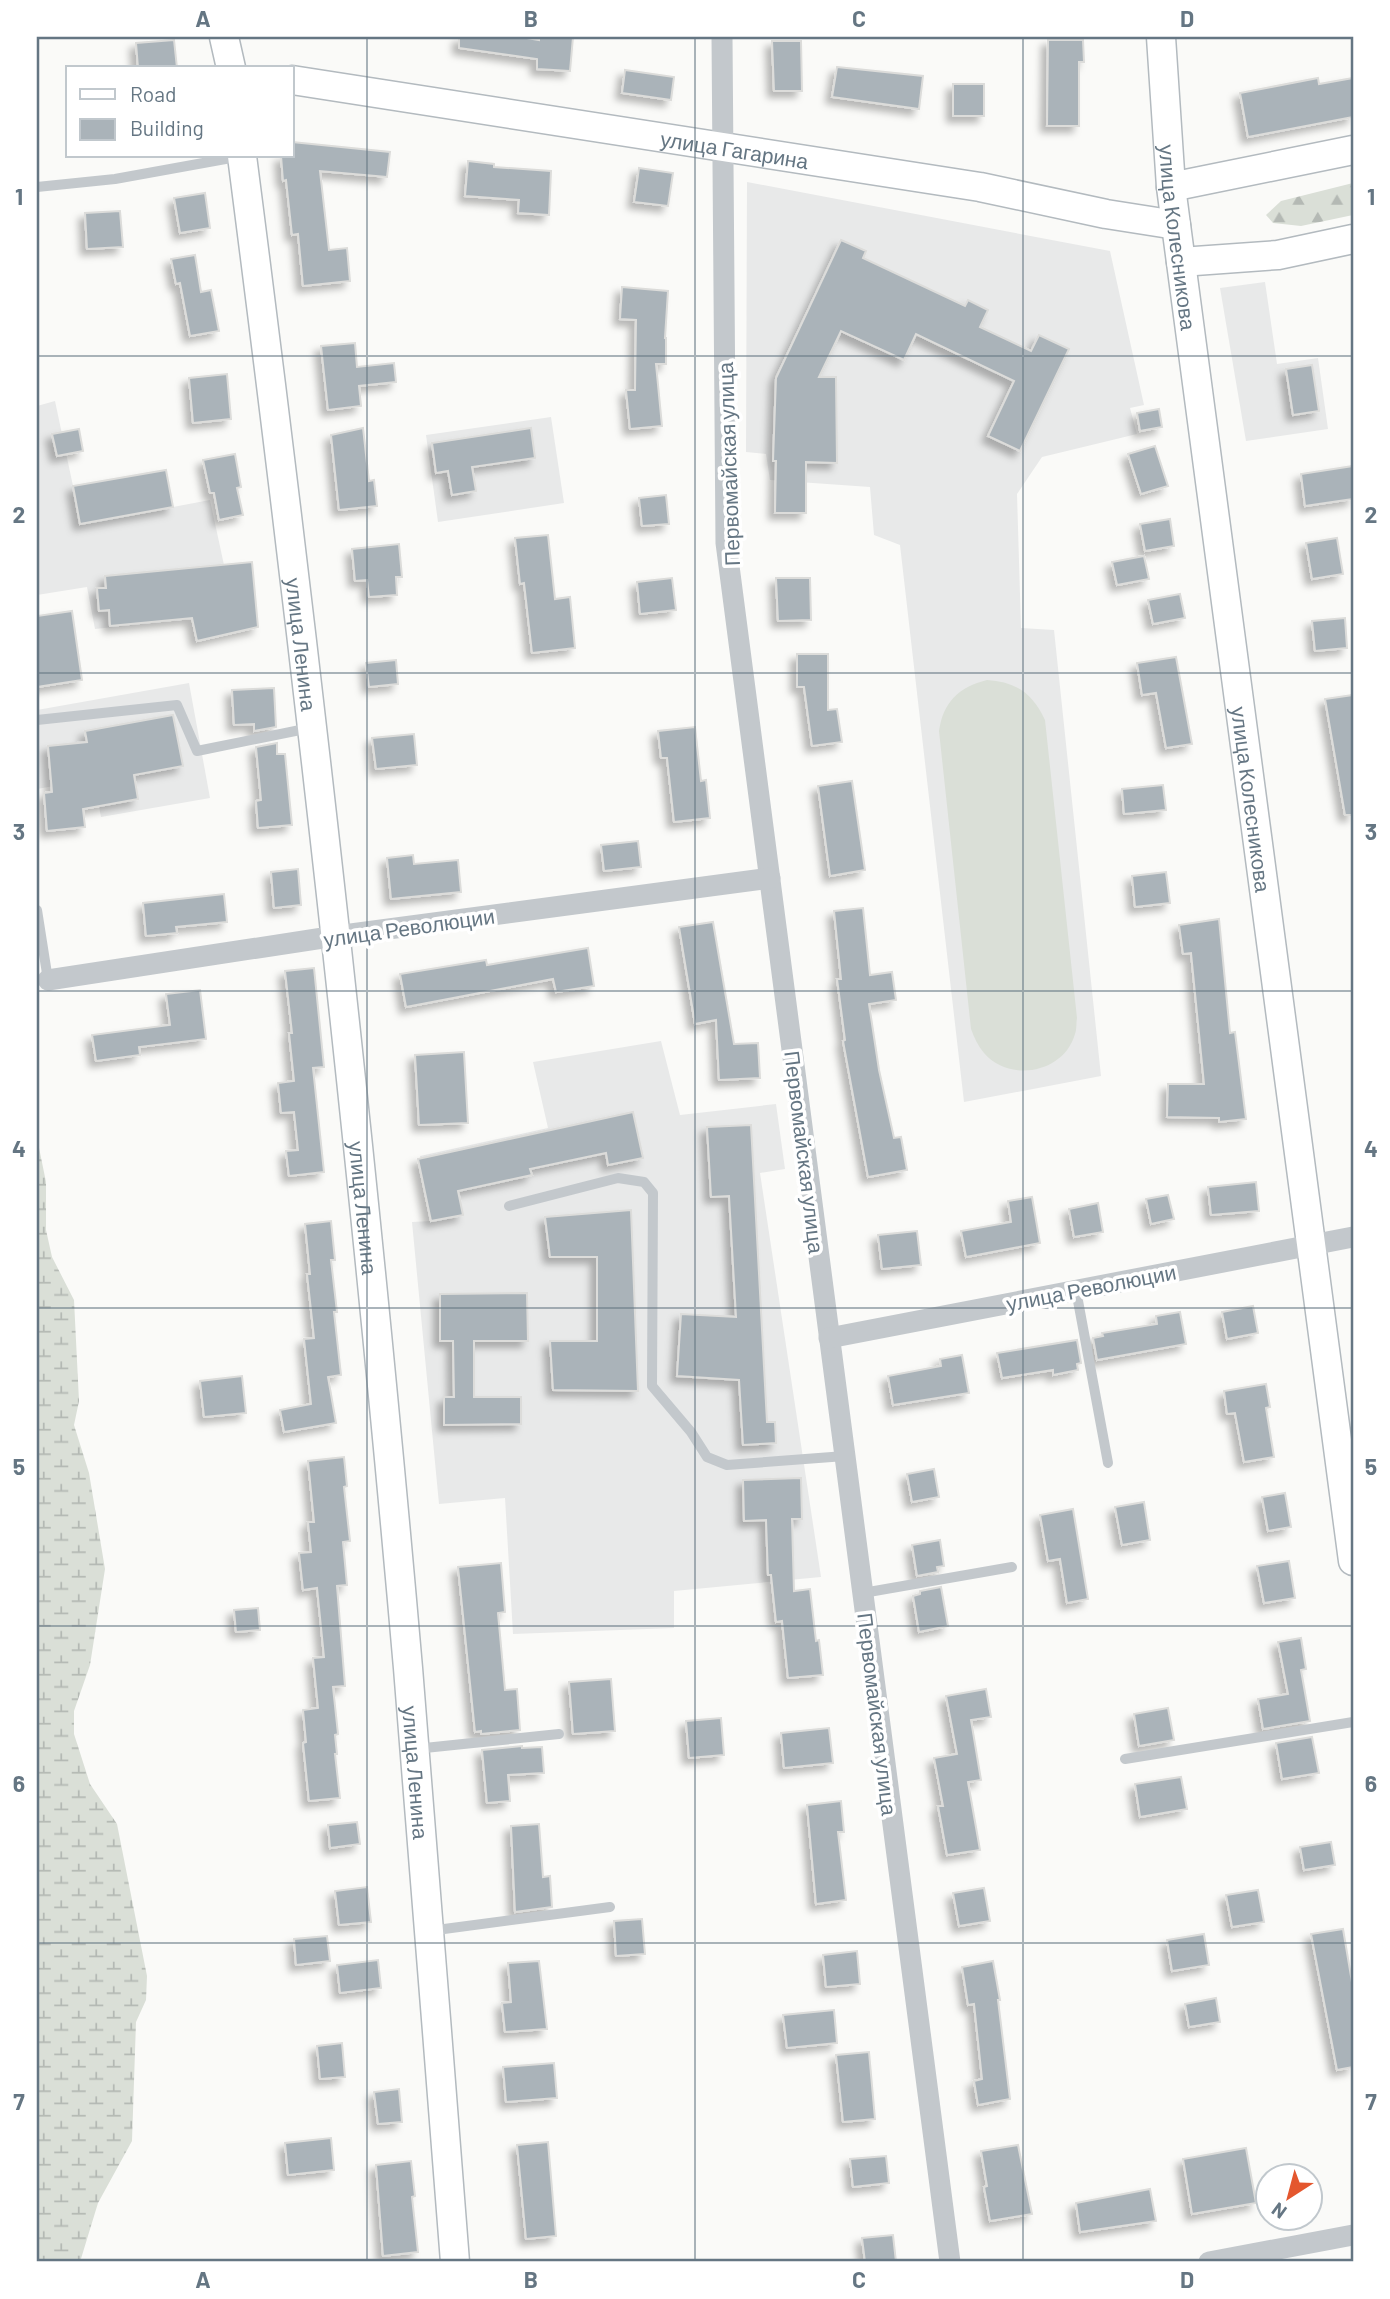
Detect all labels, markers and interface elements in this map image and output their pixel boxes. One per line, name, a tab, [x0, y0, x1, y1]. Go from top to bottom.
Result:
text: A	[195, 4, 211, 32]
text: B	[524, 4, 538, 32]
text: C	[852, 4, 866, 32]
text: D	[1180, 4, 1194, 32]
legend	[66, 66, 294, 158]
text: Road	[130, 81, 176, 106]
text: Building	[130, 115, 204, 140]
street label: улица Гагарина	[659, 125, 811, 173]
street label: улица Колесникова	[1156, 143, 1202, 332]
text: 1	[15, 182, 23, 210]
text: 1	[1367, 182, 1375, 210]
street label: Первомайская улица	[712, 361, 744, 566]
text: 2	[13, 500, 25, 528]
text: 2	[1365, 500, 1377, 528]
street label: улица Ленина	[282, 576, 323, 713]
street label: улица Колесникова	[1227, 705, 1277, 894]
text: 3	[13, 817, 25, 845]
text: 3	[1365, 817, 1377, 845]
street label: улица Революции	[322, 903, 496, 951]
street label: Первомайская улица	[780, 1049, 830, 1255]
text: 4	[12, 1134, 26, 1162]
text: 4	[1364, 1134, 1378, 1162]
street label: улица Ленина	[345, 1140, 384, 1276]
street label: улица Революции	[1004, 1258, 1178, 1316]
text: 5	[13, 1452, 25, 1480]
text: 5	[1365, 1452, 1377, 1480]
street label: Первомайская улица	[853, 1611, 903, 1817]
street label: улица Ленина	[399, 1705, 435, 1841]
text: 6	[13, 1769, 25, 1797]
text: 6	[1365, 1769, 1377, 1797]
text: 7	[13, 2087, 25, 2115]
text: 7	[1365, 2087, 1377, 2115]
north arrow	[1254, 2162, 1324, 2232]
text: N	[1267, 2198, 1291, 2224]
text: A	[195, 2265, 211, 2293]
text: B	[524, 2265, 538, 2293]
text: C	[852, 2265, 866, 2293]
text: D	[1180, 2265, 1194, 2293]

